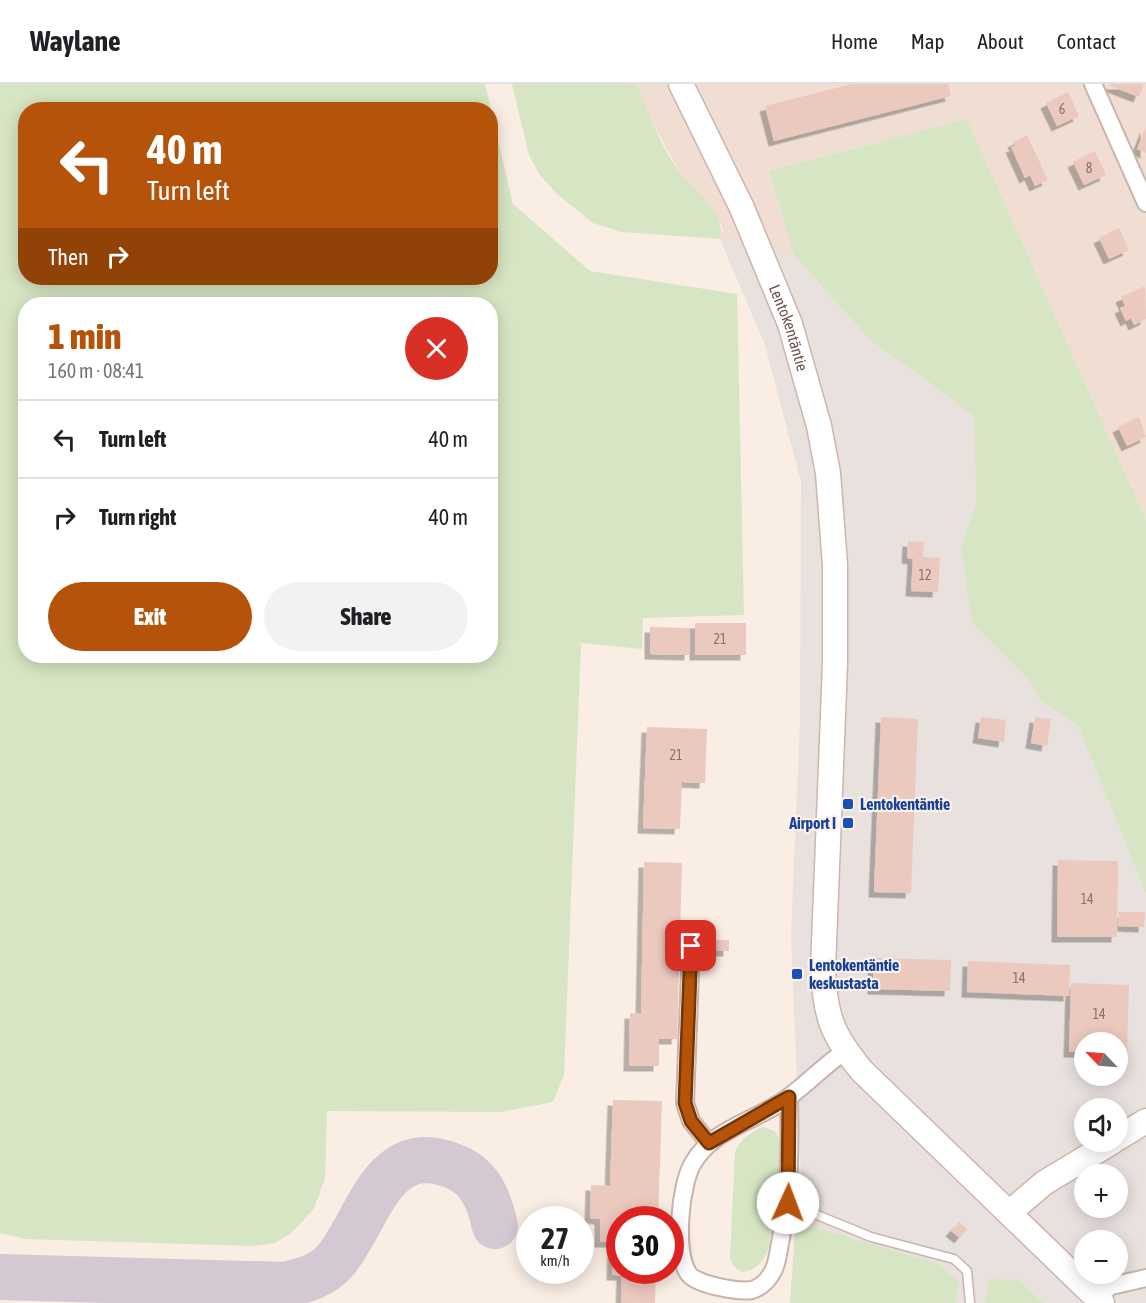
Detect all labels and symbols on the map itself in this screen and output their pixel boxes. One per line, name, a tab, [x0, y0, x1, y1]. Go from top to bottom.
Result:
house number: 6	[1059, 101, 1066, 117]
house number: 8	[1086, 160, 1093, 176]
street label: Lentokentäntie	[766, 282, 812, 373]
house number: 12	[918, 567, 932, 583]
house number: 21	[713, 631, 727, 647]
house number: 21	[669, 747, 683, 763]
place label: Lentokentäntie	[860, 795, 950, 813]
marker: Lentokentäntie	[841, 797, 855, 811]
place label: Airport I	[788, 814, 836, 832]
marker: Airport I	[841, 816, 855, 830]
house number: 14	[1080, 891, 1094, 907]
pin	[665, 920, 716, 971]
place label: Lentokentäntie keskustasta	[809, 956, 899, 992]
marker: Lentokentäntie keskustasta	[790, 967, 804, 981]
house number: 14	[1012, 970, 1026, 986]
house number: 14	[1092, 1006, 1106, 1022]
north arrow	[1074, 1032, 1128, 1086]
position arrow	[756, 1171, 820, 1235]
speed limit sign: 30	[606, 1206, 684, 1284]

